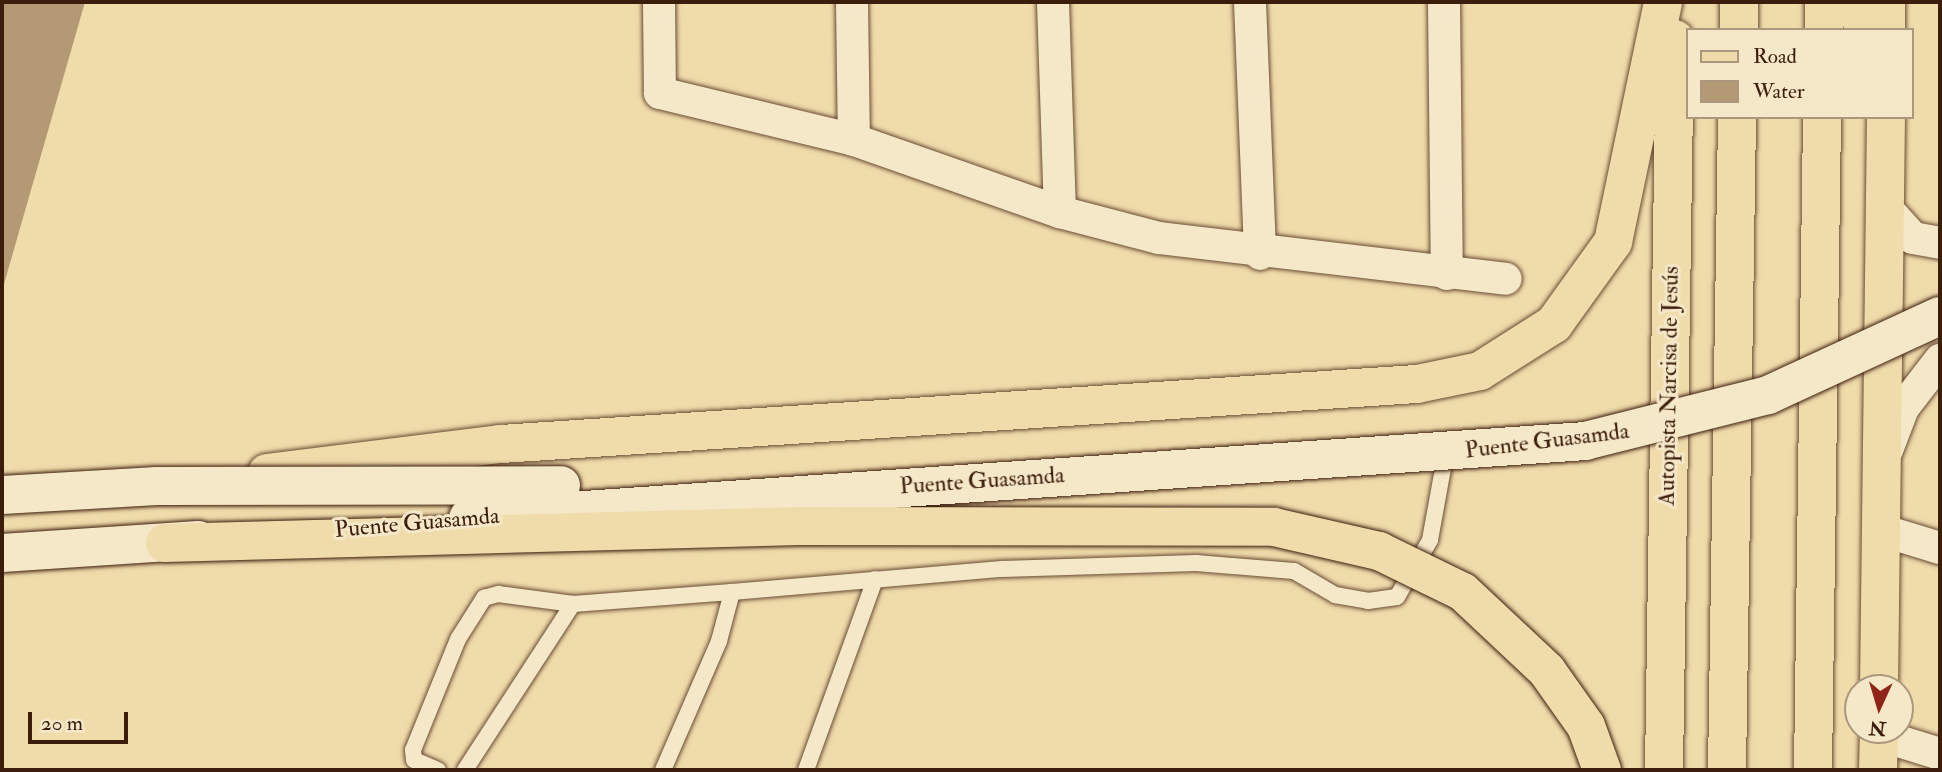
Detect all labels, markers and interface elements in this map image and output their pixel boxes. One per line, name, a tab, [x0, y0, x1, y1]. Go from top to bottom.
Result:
legend	[1686, 28, 1914, 119]
text: Road	[1753, 43, 1797, 70]
text: Water	[1753, 78, 1805, 105]
street label: Autopista Narcisa de Jesús	[1653, 266, 1685, 506]
street label: Puente Guasamda	[1463, 417, 1631, 465]
street label: Puente Guasamda	[899, 461, 1065, 501]
street label: Puente Guasamda	[334, 502, 500, 544]
north arrow	[1844, 674, 1914, 744]
scale bar	[32, 698, 131, 742]
text: 20 m	[41, 710, 83, 737]
text: N	[1868, 715, 1887, 741]

